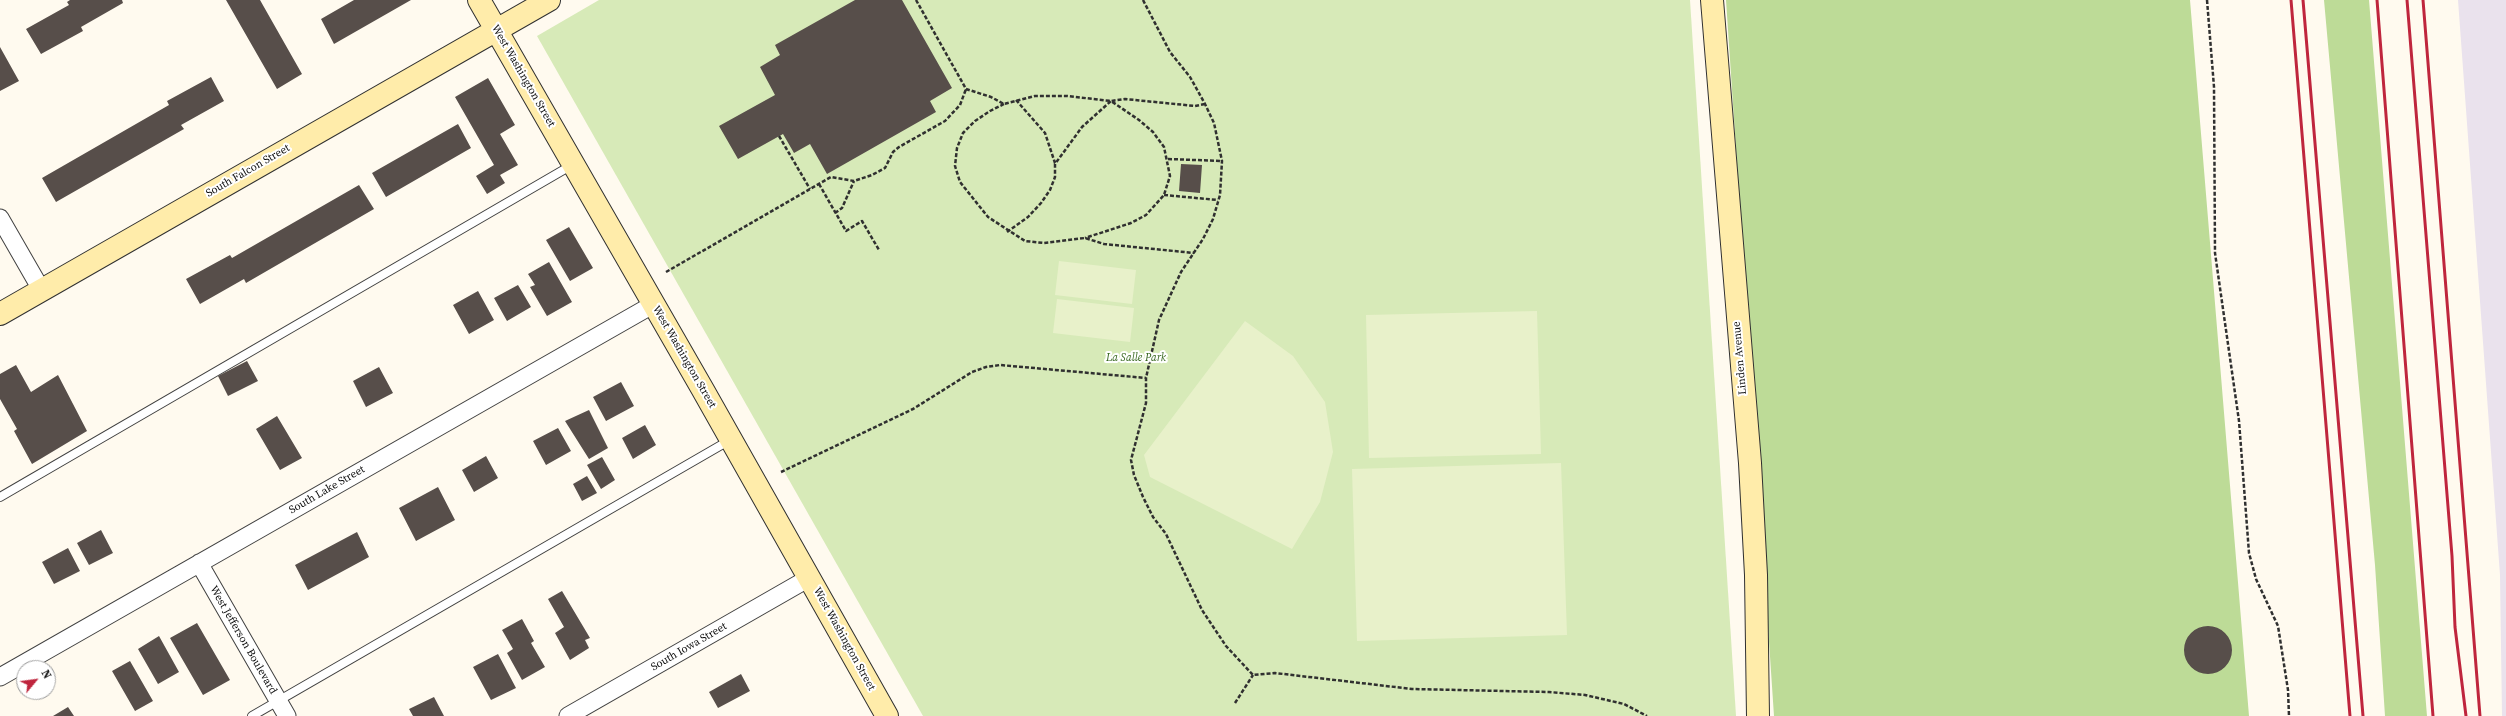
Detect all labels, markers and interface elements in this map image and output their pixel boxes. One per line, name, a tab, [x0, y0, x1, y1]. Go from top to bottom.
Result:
street label: West Washington Street	[488, 23, 558, 129]
street label: South Falcon Street	[204, 142, 292, 200]
street label: West Washington Street	[649, 304, 719, 410]
street label: Linden Avenue	[1730, 321, 1750, 395]
park label: La Salle Park	[1106, 351, 1166, 365]
street label: South Lake Street	[287, 463, 367, 517]
street label: West Jefferson Boulevard	[207, 584, 279, 696]
street label: West Washington Street	[810, 585, 878, 693]
street label: South Iowa Street	[649, 620, 729, 674]
north arrow	[16, 660, 56, 700]
text: N	[38, 667, 55, 682]

